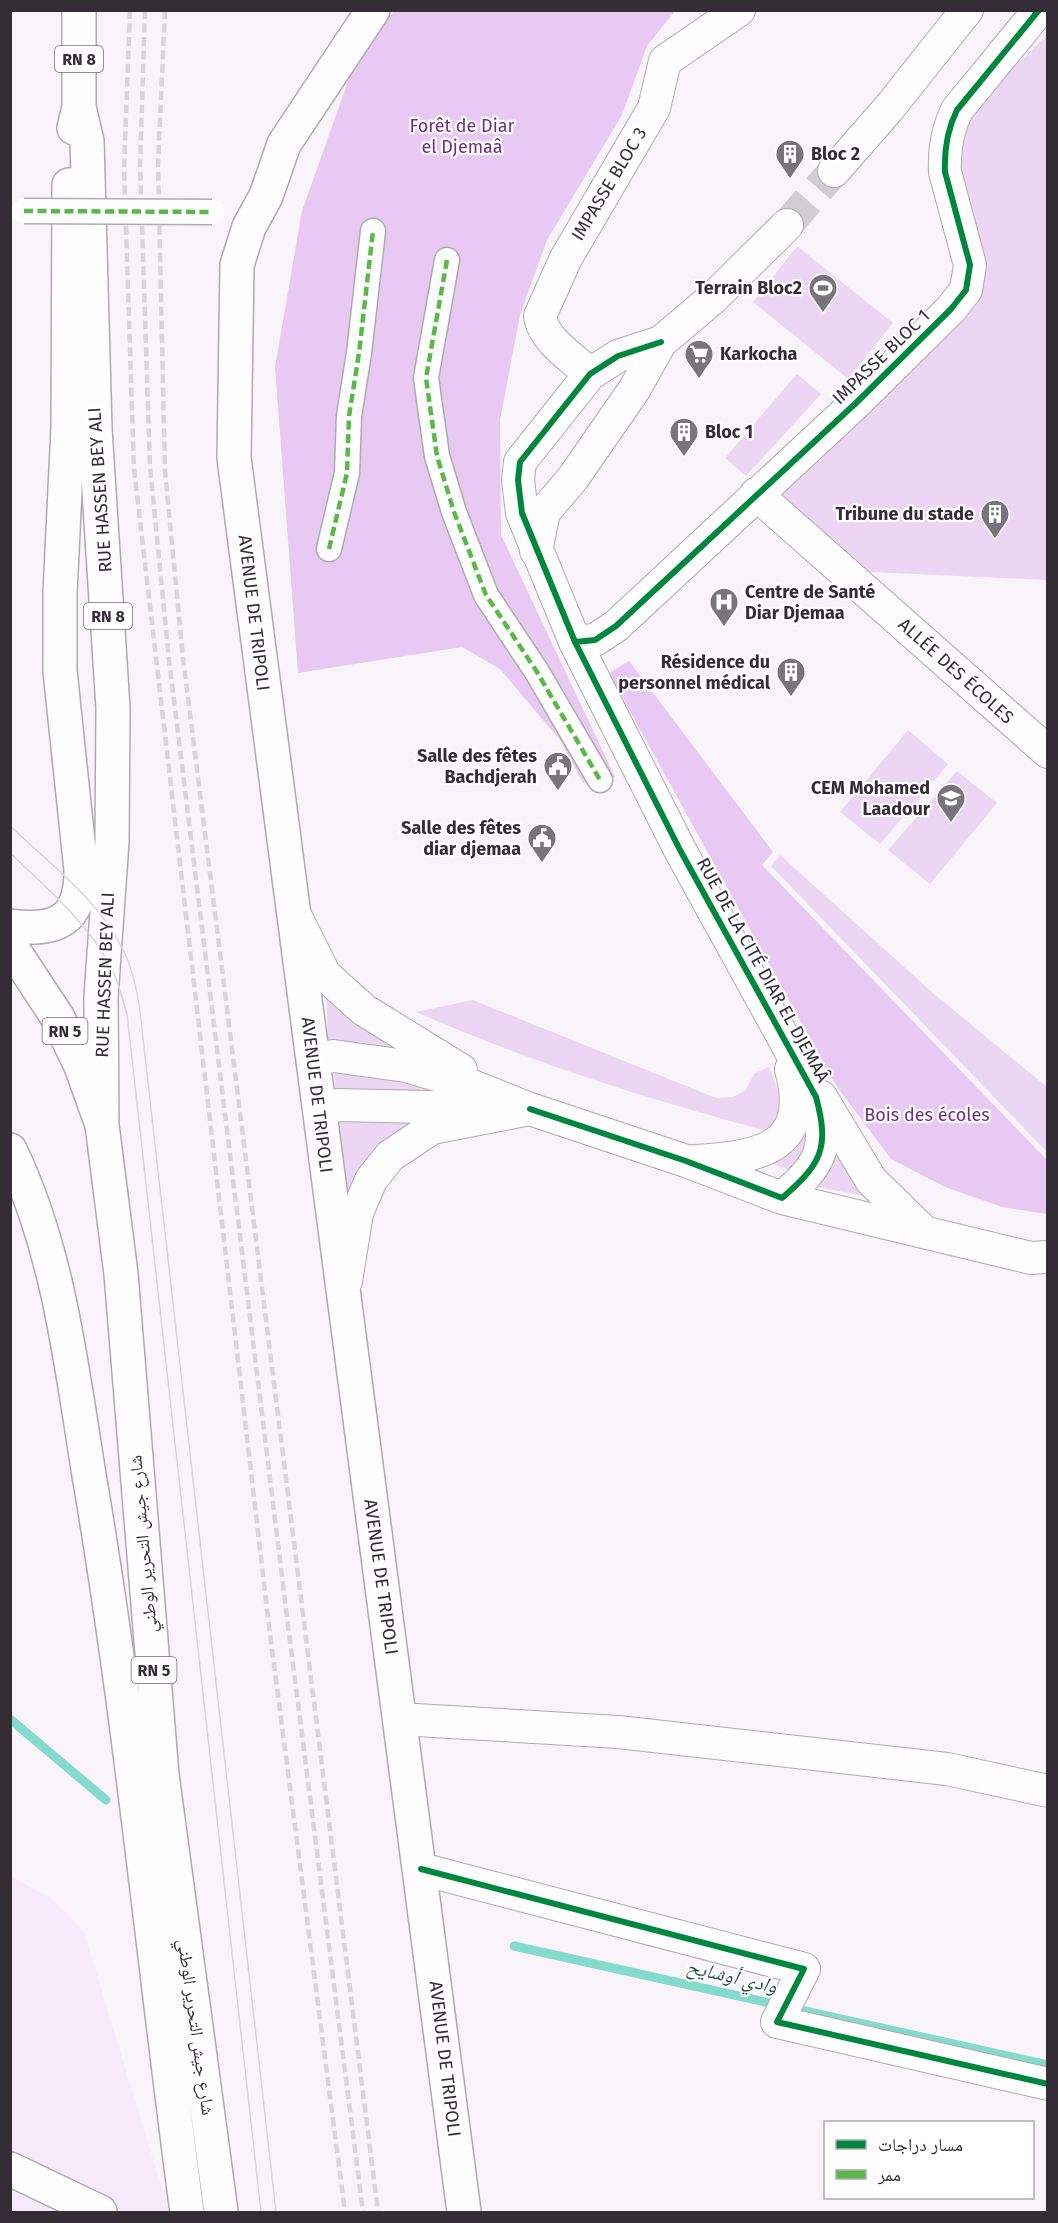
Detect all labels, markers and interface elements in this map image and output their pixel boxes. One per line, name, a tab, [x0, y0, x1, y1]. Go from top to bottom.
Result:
road number: RN 8	[55, 46, 103, 72]
park label: Forêt de Diar el Djemaâ	[410, 115, 515, 158]
street label: IMPASSE BLOC 3	[567, 123, 651, 245]
building icon: Bloc 2	[774, 138, 806, 180]
place label: Bloc 2	[811, 143, 860, 165]
sports icon: Terrain Bloc2	[807, 272, 839, 314]
place label: Terrain Bloc2	[695, 277, 802, 299]
street label: IMPASSE BLOC 1	[828, 305, 934, 409]
supermarket icon: Karkocha	[683, 338, 715, 380]
place label: Karkocha	[720, 343, 798, 365]
street label: RUE HASSEN BEY ALI	[83, 407, 117, 573]
building icon: Bloc 1	[668, 416, 700, 458]
place label: Bloc 1	[705, 421, 753, 443]
building icon: Tribune du stade	[979, 498, 1011, 540]
place label: Tribune du stade	[836, 503, 974, 525]
street label: AVENUE DE TRIPOLI	[234, 534, 274, 692]
place label: Centre de Santé Diar Djemaa	[745, 581, 875, 624]
hospital icon: Centre de Santé Diar Djemaa	[708, 586, 740, 628]
road number: RN 8	[84, 603, 132, 629]
street label: ALLÉE DES ÉCOLES	[894, 613, 1019, 729]
place label: Résidence du personnel médical	[618, 651, 771, 694]
building icon: Résidence du personnel médical	[775, 656, 807, 698]
place label: Salle des fêtes Bachdjerah	[417, 745, 537, 788]
public building icon: Salle des fêtes Bachdjerah	[542, 750, 574, 792]
place label: CEM Mohamed Laadour	[811, 777, 931, 820]
school or university icon: CEM Mohamed Laadour	[935, 782, 967, 824]
place label: Salle des fêtes diar djemaa	[401, 817, 521, 860]
public building icon: Salle des fêtes diar djemaa	[526, 822, 558, 864]
street label: RUE DE LA CITÉ DIAR EL DJEMAÂ	[692, 853, 835, 1087]
street label: RUE HASSEN BEY ALI	[91, 892, 119, 1058]
street label: AVENUE DE TRIPOLI	[297, 1016, 337, 1174]
road number: RN 5	[42, 1018, 88, 1044]
park label: Bois des écoles	[864, 1104, 990, 1126]
street label: شارع جيش التحرير الوطني	[124, 1454, 165, 1634]
street label: AVENUE DE TRIPOLI	[359, 1498, 403, 1656]
road number: RN 5	[132, 1657, 176, 1683]
street label: شارع جيش التحرير الوطني	[169, 1937, 219, 2117]
water label: وادي أوشايح	[683, 1954, 780, 2002]
street label: AVENUE DE TRIPOLI	[425, 1980, 465, 2138]
legend	[824, 2121, 1034, 2199]
text: مسار دراجات	[878, 2134, 963, 2156]
text: ممر	[877, 2164, 901, 2186]

